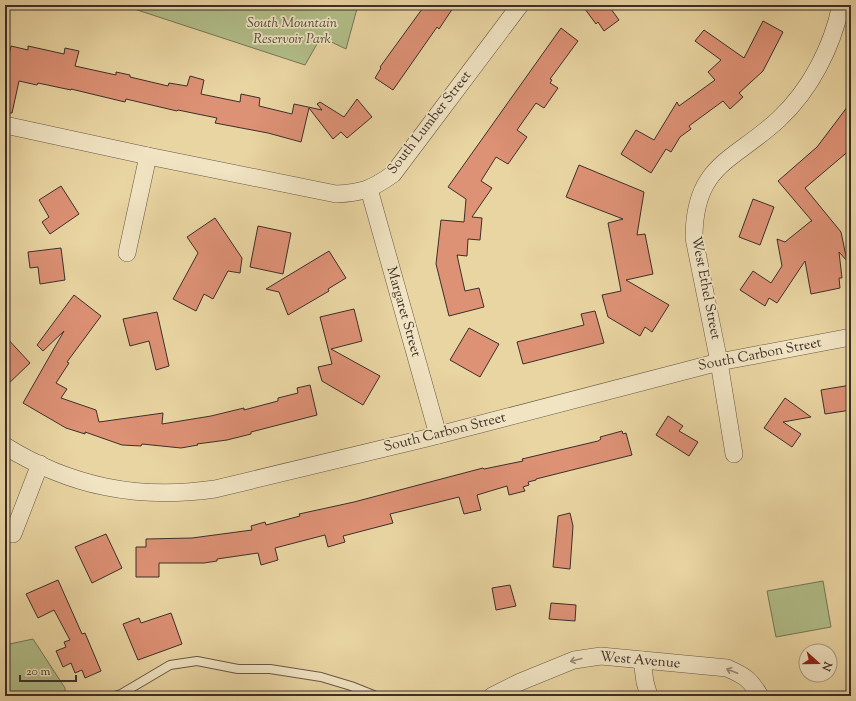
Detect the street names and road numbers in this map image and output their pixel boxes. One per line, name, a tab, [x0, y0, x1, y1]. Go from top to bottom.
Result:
street label: South Lumber Street	[383, 67, 477, 179]
street label: West Ethel Street	[685, 235, 725, 342]
street label: Margaret Street	[381, 264, 425, 360]
street label: South Carbon Street	[697, 333, 824, 377]
street label: South Carbon Street	[382, 408, 508, 458]
street label: West Avenue	[599, 648, 681, 674]

